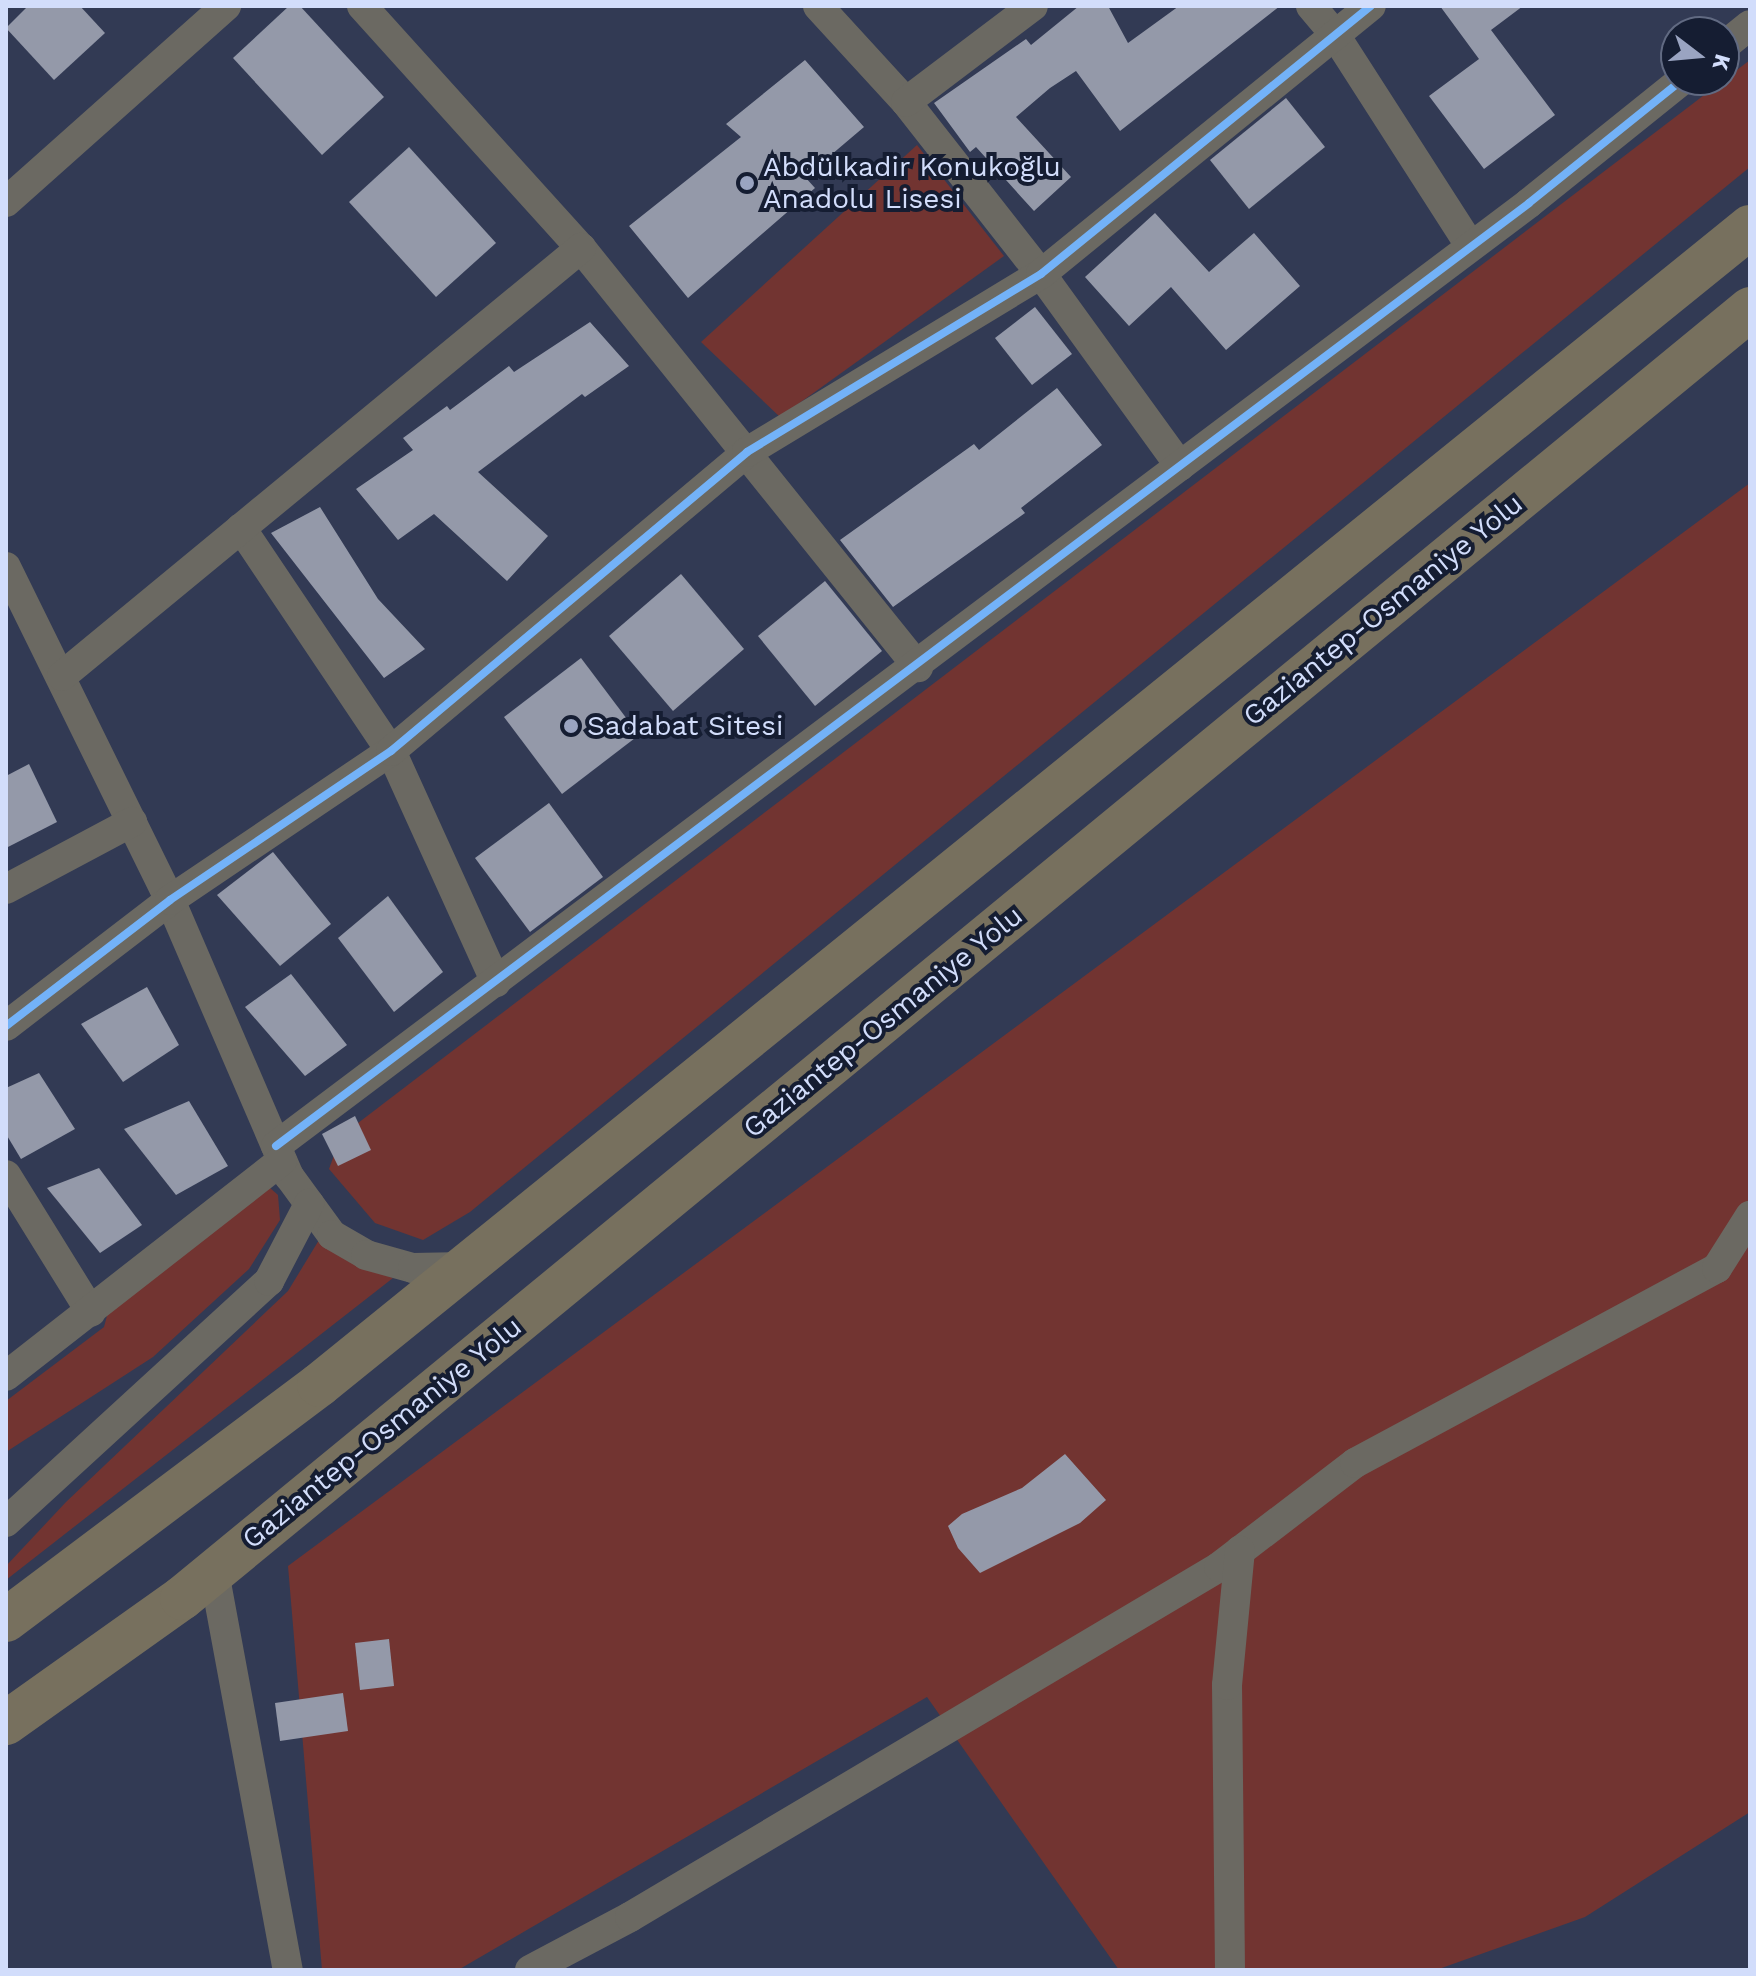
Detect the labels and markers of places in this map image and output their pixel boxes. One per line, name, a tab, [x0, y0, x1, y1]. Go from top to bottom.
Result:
place label: Abdülkadir Konukoğlu Anadolu Lisesi	[763, 150, 1061, 216]
marker: Abdülkadir Konukoğlu Anadolu Lisesi	[738, 174, 756, 192]
place label: Sadabat Sitesi	[587, 709, 783, 743]
marker: Sadabat Sitesi	[562, 717, 580, 735]

